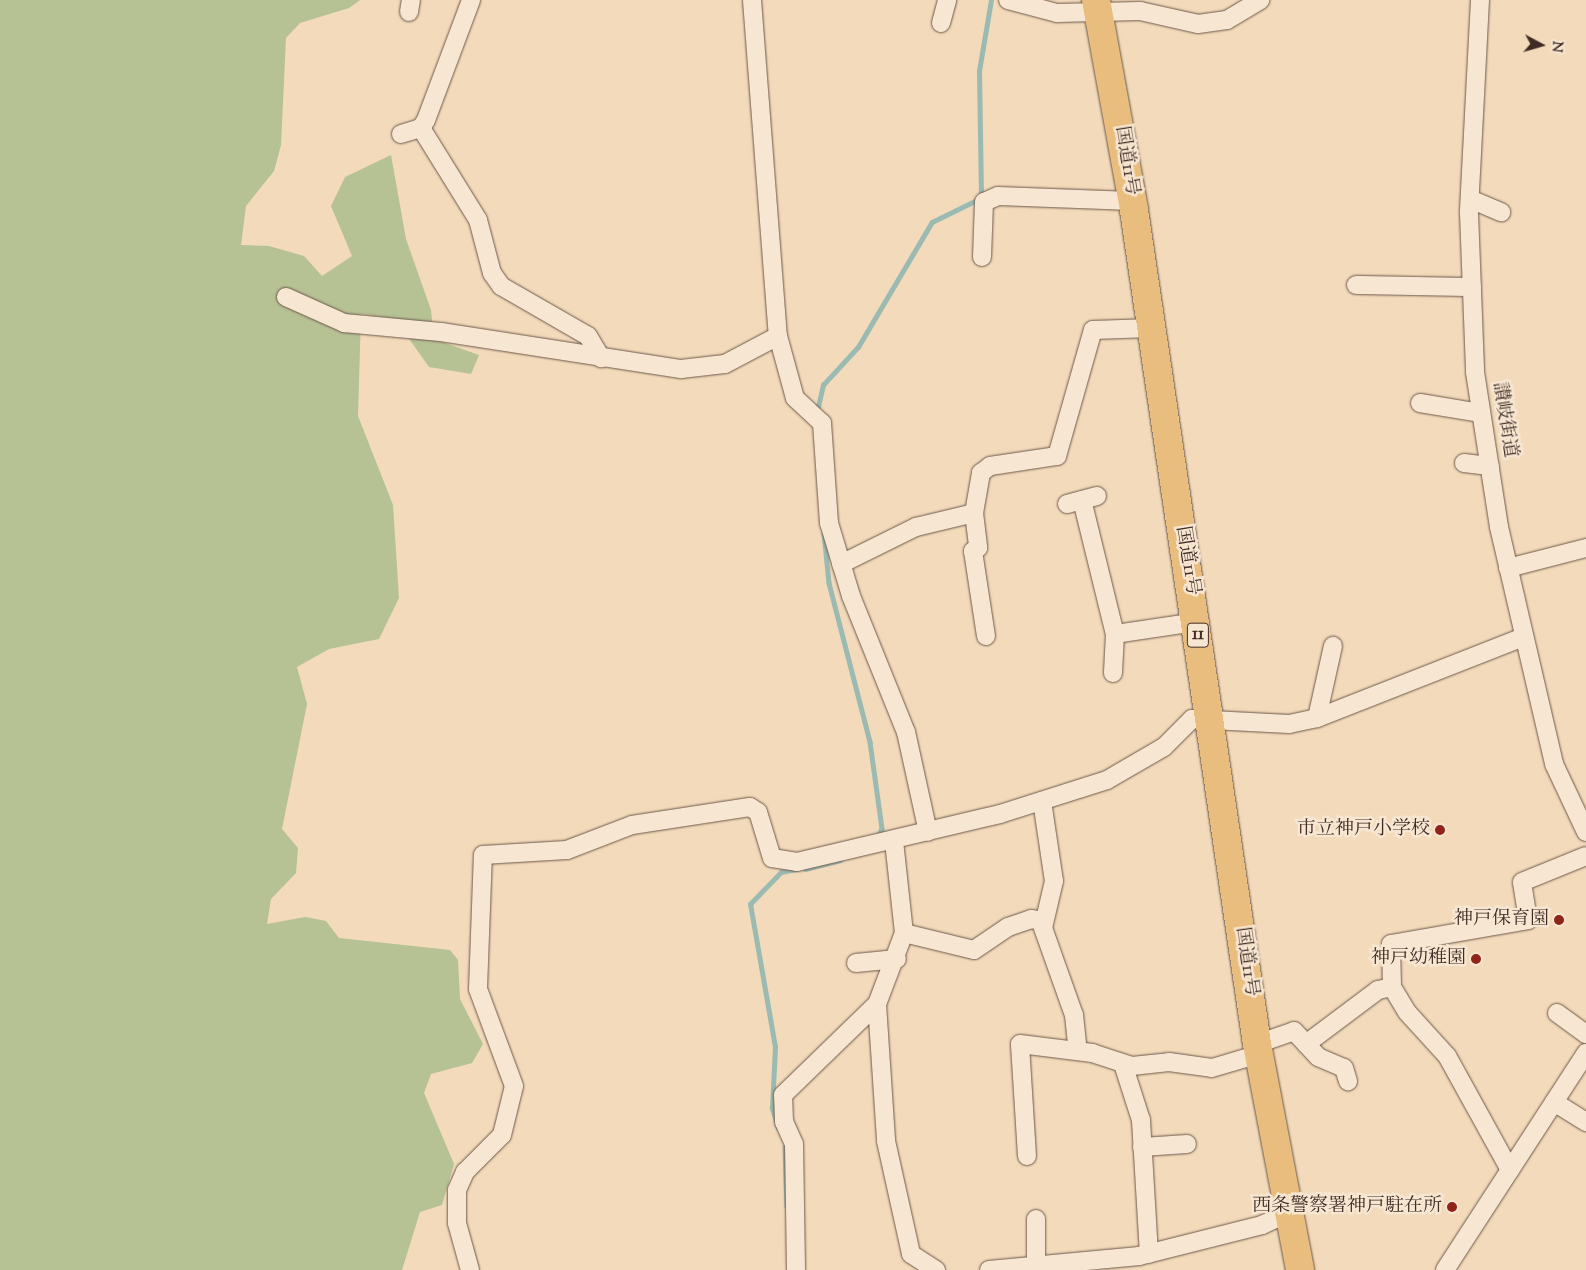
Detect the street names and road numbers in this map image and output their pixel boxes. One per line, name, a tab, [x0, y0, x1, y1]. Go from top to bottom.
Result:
street label: 国道11号	[1109, 125, 1143, 197]
street label: 讃岐街道	[1487, 381, 1521, 459]
street label: 国道11号	[1170, 525, 1204, 597]
road number: 11	[1187, 620, 1209, 650]
street label: 国道11号	[1230, 926, 1262, 998]

